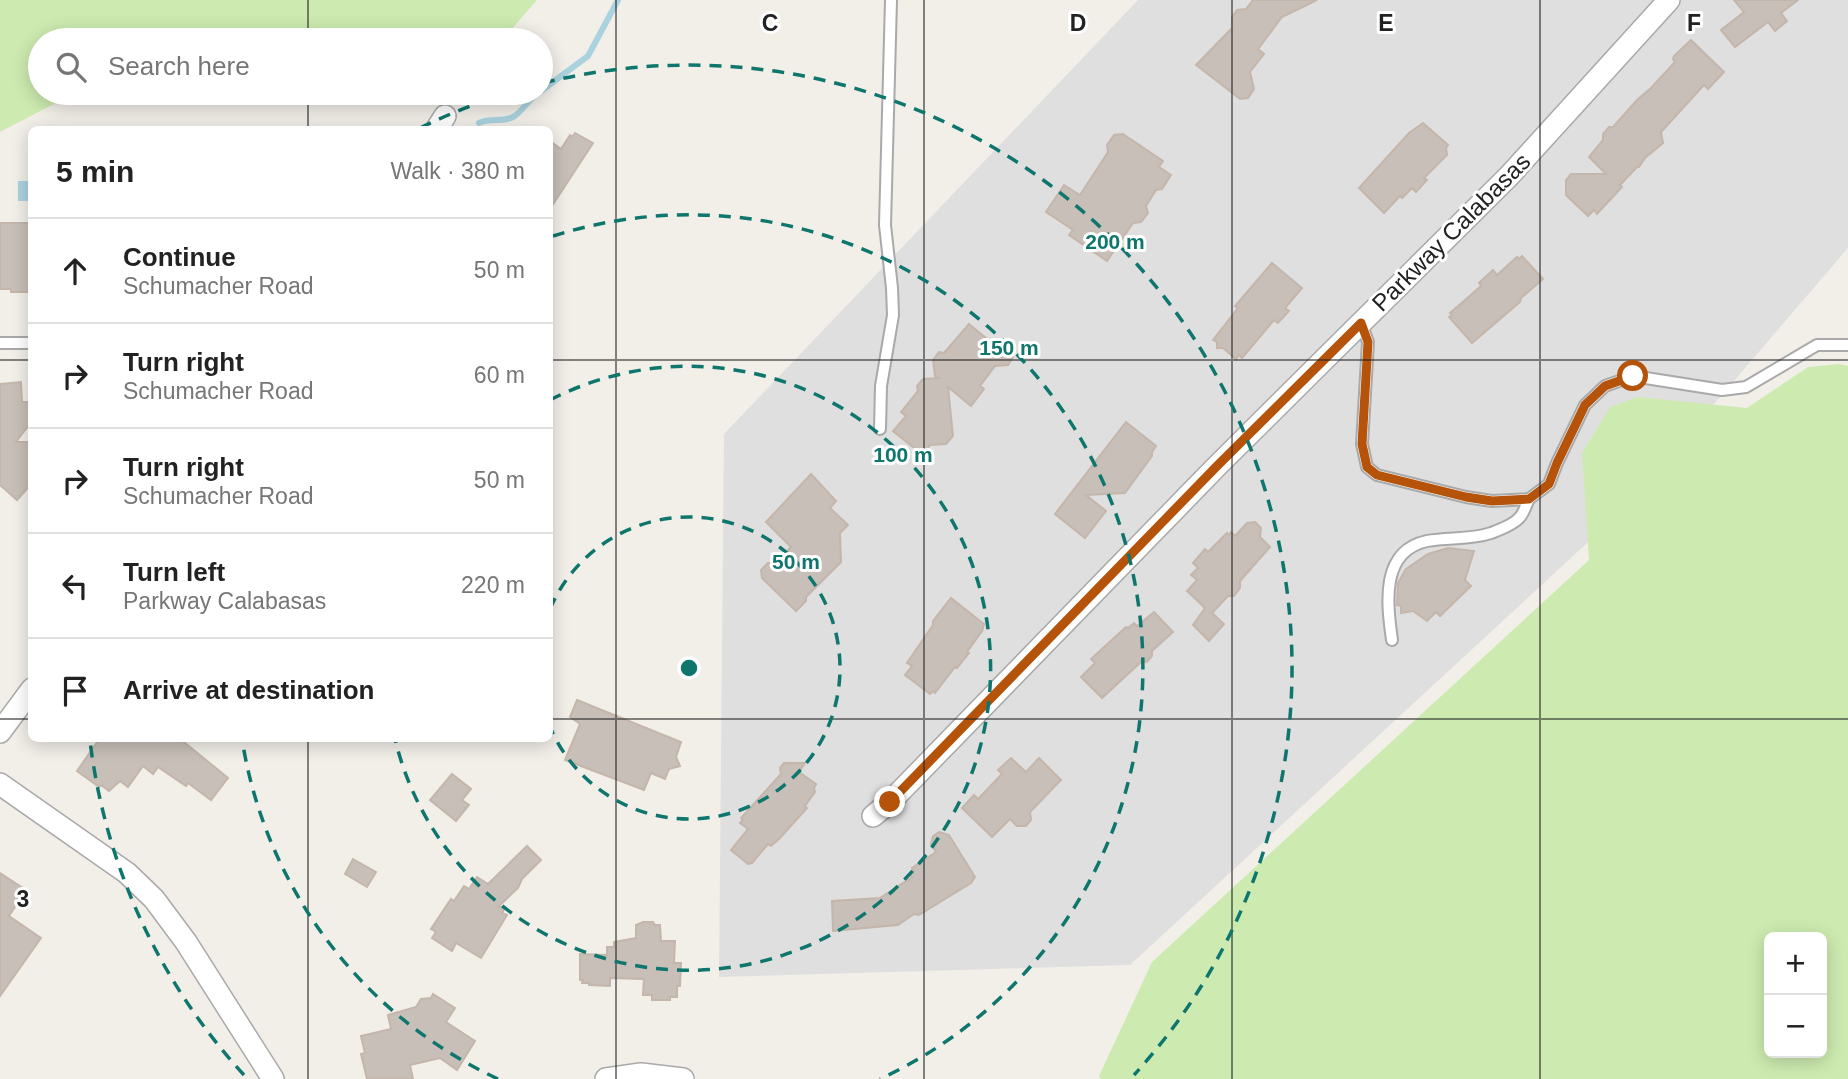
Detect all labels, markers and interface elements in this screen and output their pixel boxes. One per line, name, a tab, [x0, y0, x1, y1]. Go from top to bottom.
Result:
text: C	[762, 10, 778, 36]
text: D	[1070, 10, 1086, 36]
text: E	[1378, 10, 1394, 36]
text: F	[1687, 10, 1701, 36]
search box	[28, 28, 553, 105]
icon: search	[52, 48, 90, 86]
text: Search here	[108, 51, 250, 81]
street label: Parkway Calabasas	[1366, 147, 1536, 317]
text: 5 min	[56, 155, 134, 188]
text: Walk · 380 m	[390, 158, 525, 184]
text: 200 m	[1085, 230, 1145, 253]
text: Continue	[123, 242, 236, 272]
icon: ahead	[56, 252, 94, 290]
text: 50 m	[474, 257, 525, 283]
text: Schumacher Road	[123, 273, 314, 299]
text: 150 m	[979, 336, 1039, 359]
text: Turn right	[123, 347, 244, 377]
icon: right	[56, 357, 94, 395]
route start	[1617, 360, 1648, 391]
text: 60 m	[474, 362, 525, 388]
text: Schumacher Road	[123, 378, 314, 404]
text: 100 m	[873, 443, 933, 466]
text: Turn right	[123, 452, 244, 482]
icon: right	[56, 462, 94, 500]
text: 50 m	[474, 467, 525, 493]
text: Schumacher Road	[123, 483, 314, 509]
text: 50 m	[772, 550, 820, 573]
text: Turn left	[123, 557, 225, 587]
icon: left	[56, 567, 94, 605]
text: 220 m	[461, 572, 525, 598]
text: Parkway Calabasas	[123, 588, 326, 614]
centre of rings	[677, 656, 701, 680]
icon: arrive	[56, 672, 94, 710]
text: Arrive at destination	[123, 675, 374, 705]
route end	[874, 786, 905, 817]
text: 3	[17, 886, 29, 912]
map controls	[1764, 932, 1827, 1058]
button: +	[1764, 932, 1827, 995]
button: −	[1764, 995, 1827, 1058]

